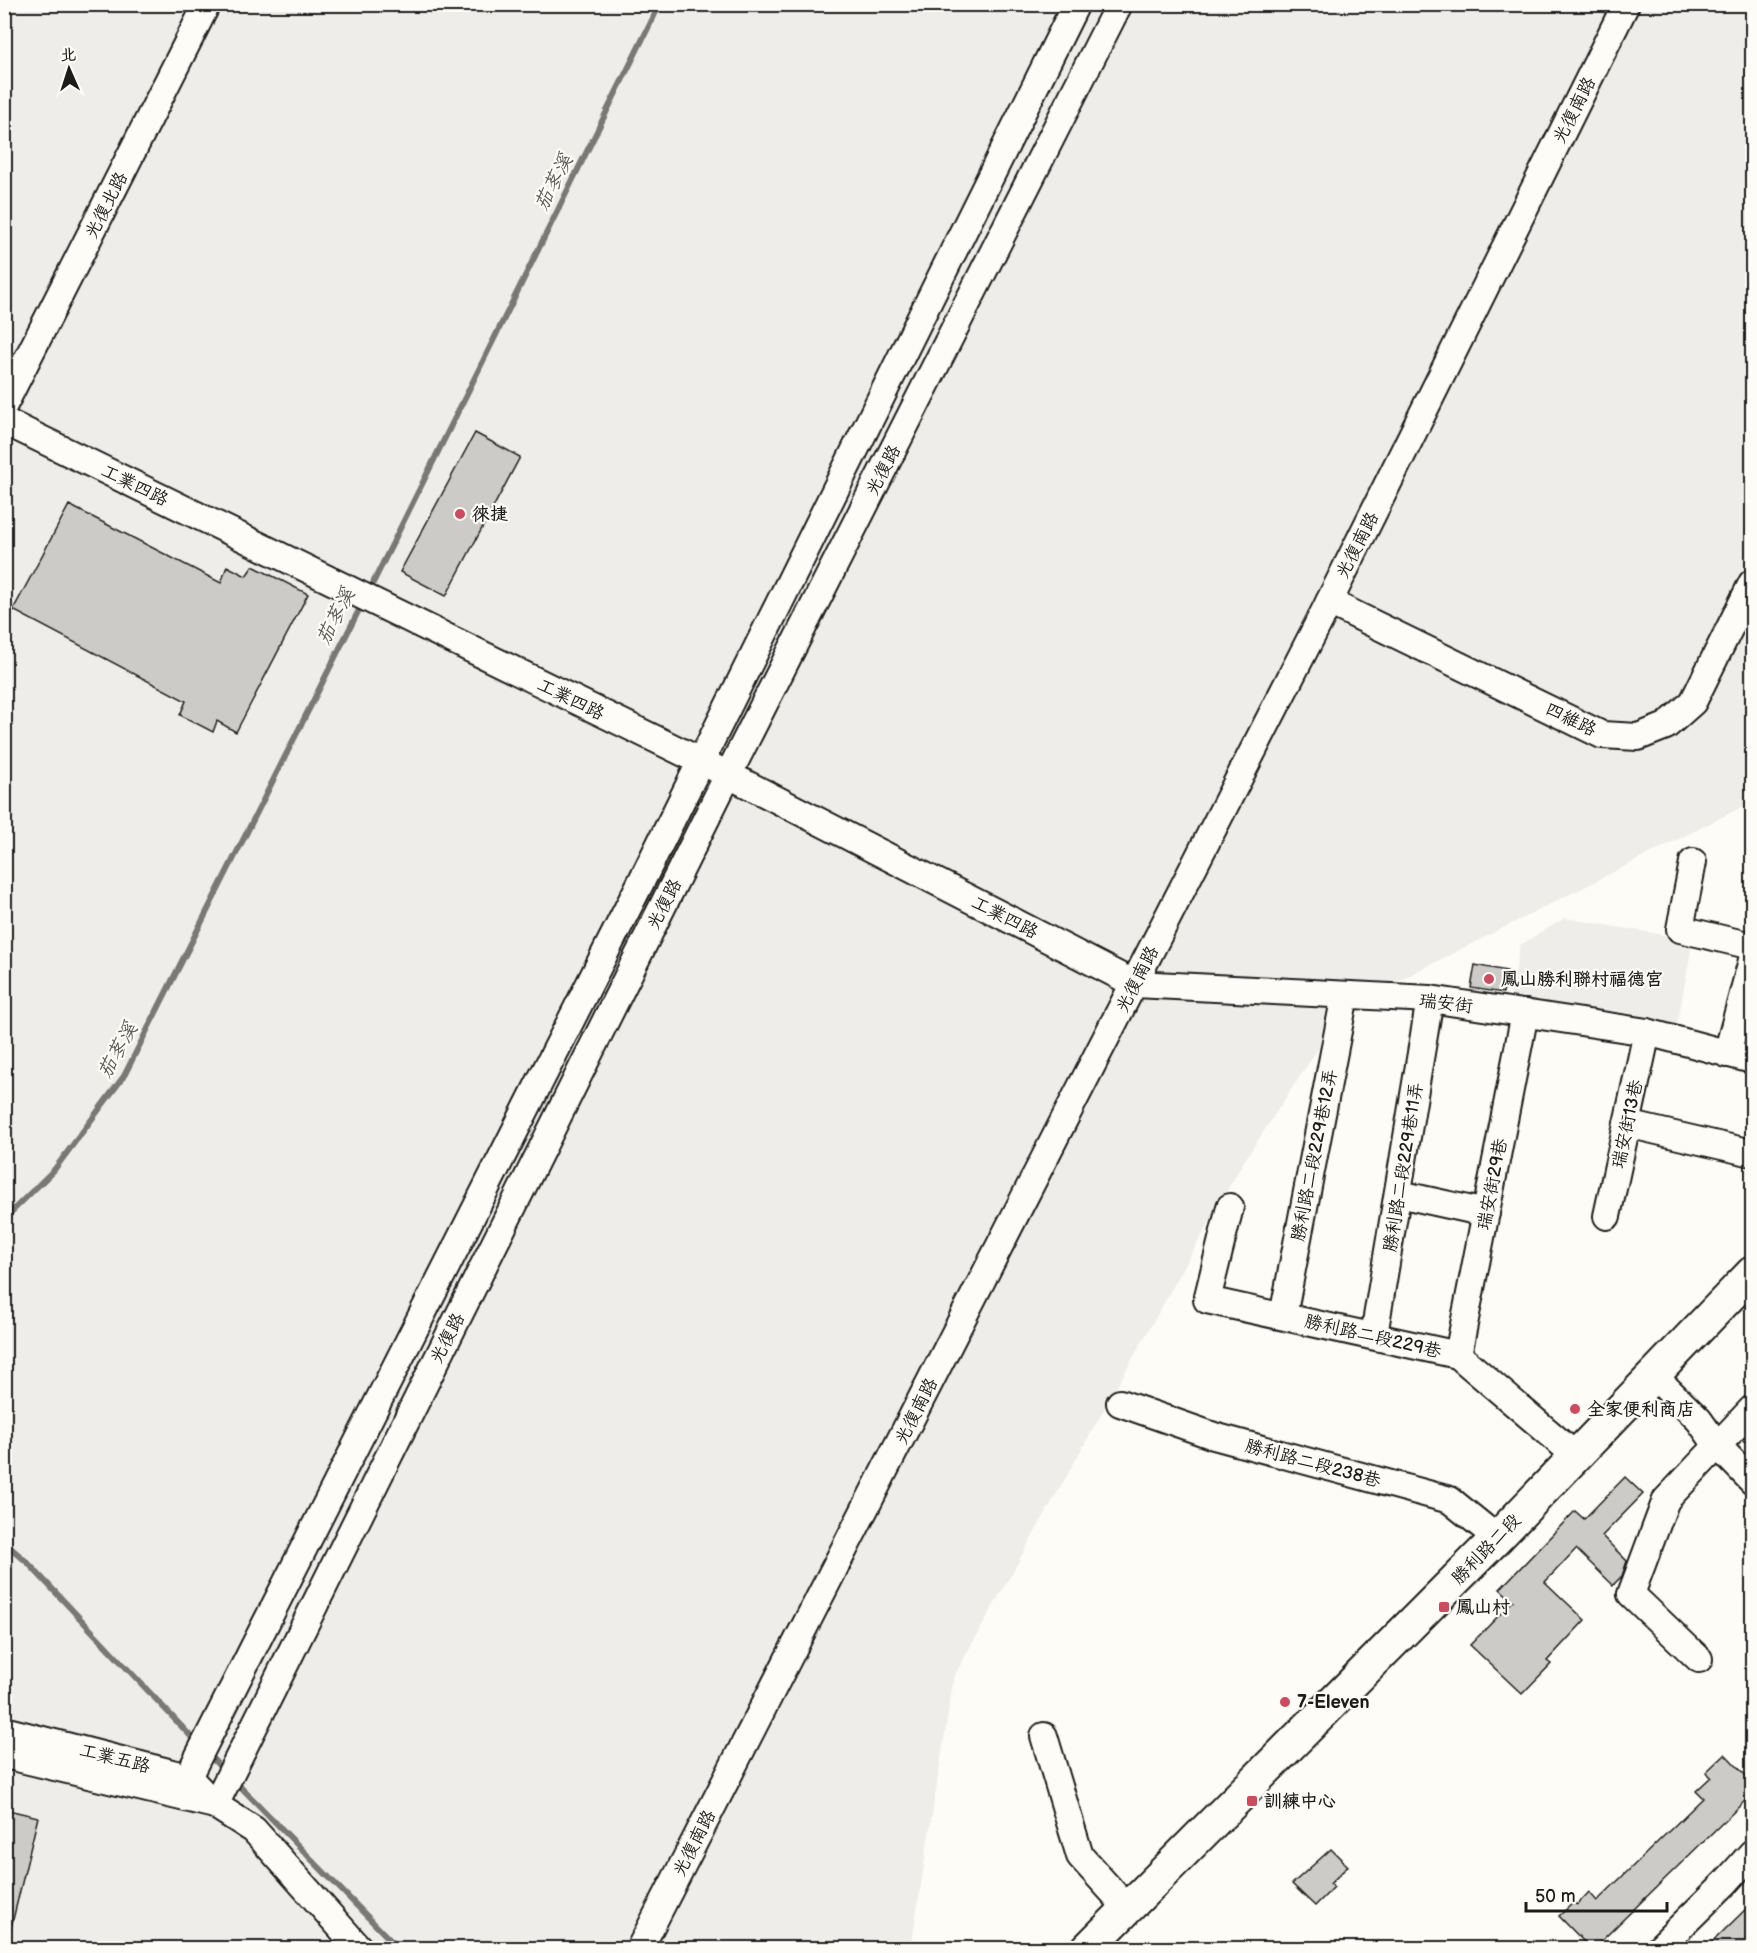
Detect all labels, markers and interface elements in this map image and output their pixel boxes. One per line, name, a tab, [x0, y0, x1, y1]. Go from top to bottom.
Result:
north arrow	[39, 39, 99, 99]
text: 北	[60, 46, 77, 65]
street label: 光復南路	[1549, 73, 1600, 147]
water label: 茄苳溪	[530, 149, 579, 215]
street label: 光復北路	[81, 168, 132, 242]
street label: 光復路	[862, 441, 905, 499]
street label: 工業四路	[98, 460, 172, 511]
place label: 徠捷	[472, 504, 508, 525]
marker: 徠捷	[453, 507, 467, 521]
street label: 光復南路	[1332, 508, 1383, 582]
water label: 茄苳溪	[312, 583, 361, 649]
street label: 工業四路	[534, 674, 608, 725]
street label: 四維路	[1542, 698, 1600, 741]
street label: 光復路	[643, 875, 686, 933]
street label: 工業四路	[968, 892, 1042, 943]
street label: 光復南路	[1112, 942, 1163, 1016]
place label: 鳳山勝利聯村福德宮	[1501, 969, 1663, 990]
marker: 鳳山勝利聯村福德宮	[1482, 972, 1496, 986]
street label: 瑞安街	[1418, 990, 1474, 1017]
water label: 茄苳溪	[93, 1018, 143, 1083]
street label: 勝利路二段229巷12弄	[1287, 1067, 1342, 1243]
street label: 瑞安街13巷	[1608, 1078, 1647, 1170]
street label: 勝利路二段229巷11弄	[1380, 1081, 1427, 1253]
street label: 瑞安街29巷	[1473, 1136, 1512, 1232]
street label: 光復路	[426, 1309, 469, 1367]
street label: 勝利路二段229巷	[1302, 1311, 1443, 1362]
street label: 光復南路	[891, 1374, 942, 1448]
place label: 全家便利商店	[1587, 1399, 1695, 1420]
marker: 全家便利商店	[1568, 1402, 1582, 1416]
street label: 勝利路二段238巷	[1243, 1435, 1383, 1492]
street label: 勝利路二段	[1448, 1510, 1525, 1589]
place label: 鳳山村	[1456, 1597, 1510, 1618]
marker: 鳳山村	[1437, 1600, 1451, 1614]
place label: 7-Eleven	[1297, 1692, 1369, 1713]
marker: 7-Eleven	[1278, 1695, 1292, 1709]
street label: 工業五路	[77, 1740, 152, 1777]
place label: 訓練中心	[1264, 1791, 1336, 1812]
marker: 訓練中心	[1245, 1794, 1259, 1808]
street label: 光復南路	[669, 1806, 720, 1880]
scale bar	[1526, 1875, 1667, 1913]
text: 50 m	[1535, 1886, 1576, 1907]

